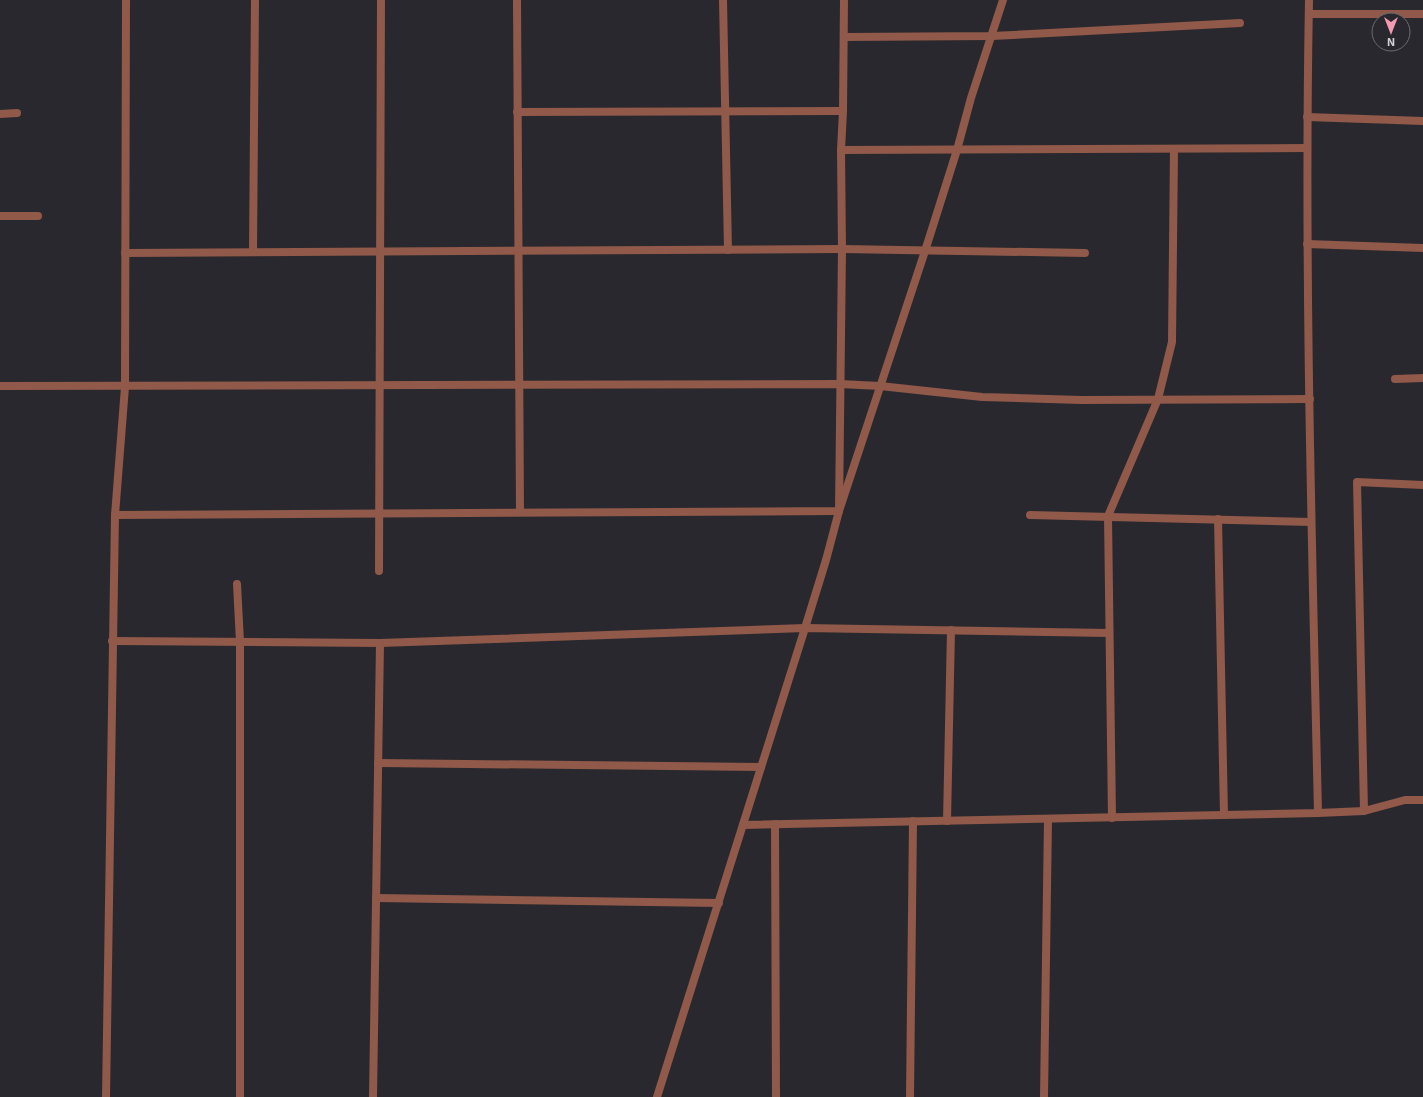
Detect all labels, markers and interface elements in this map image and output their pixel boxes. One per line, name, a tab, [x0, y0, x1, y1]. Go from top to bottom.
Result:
north arrow	[1371, 12, 1411, 52]
text: N	[1387, 36, 1395, 49]

